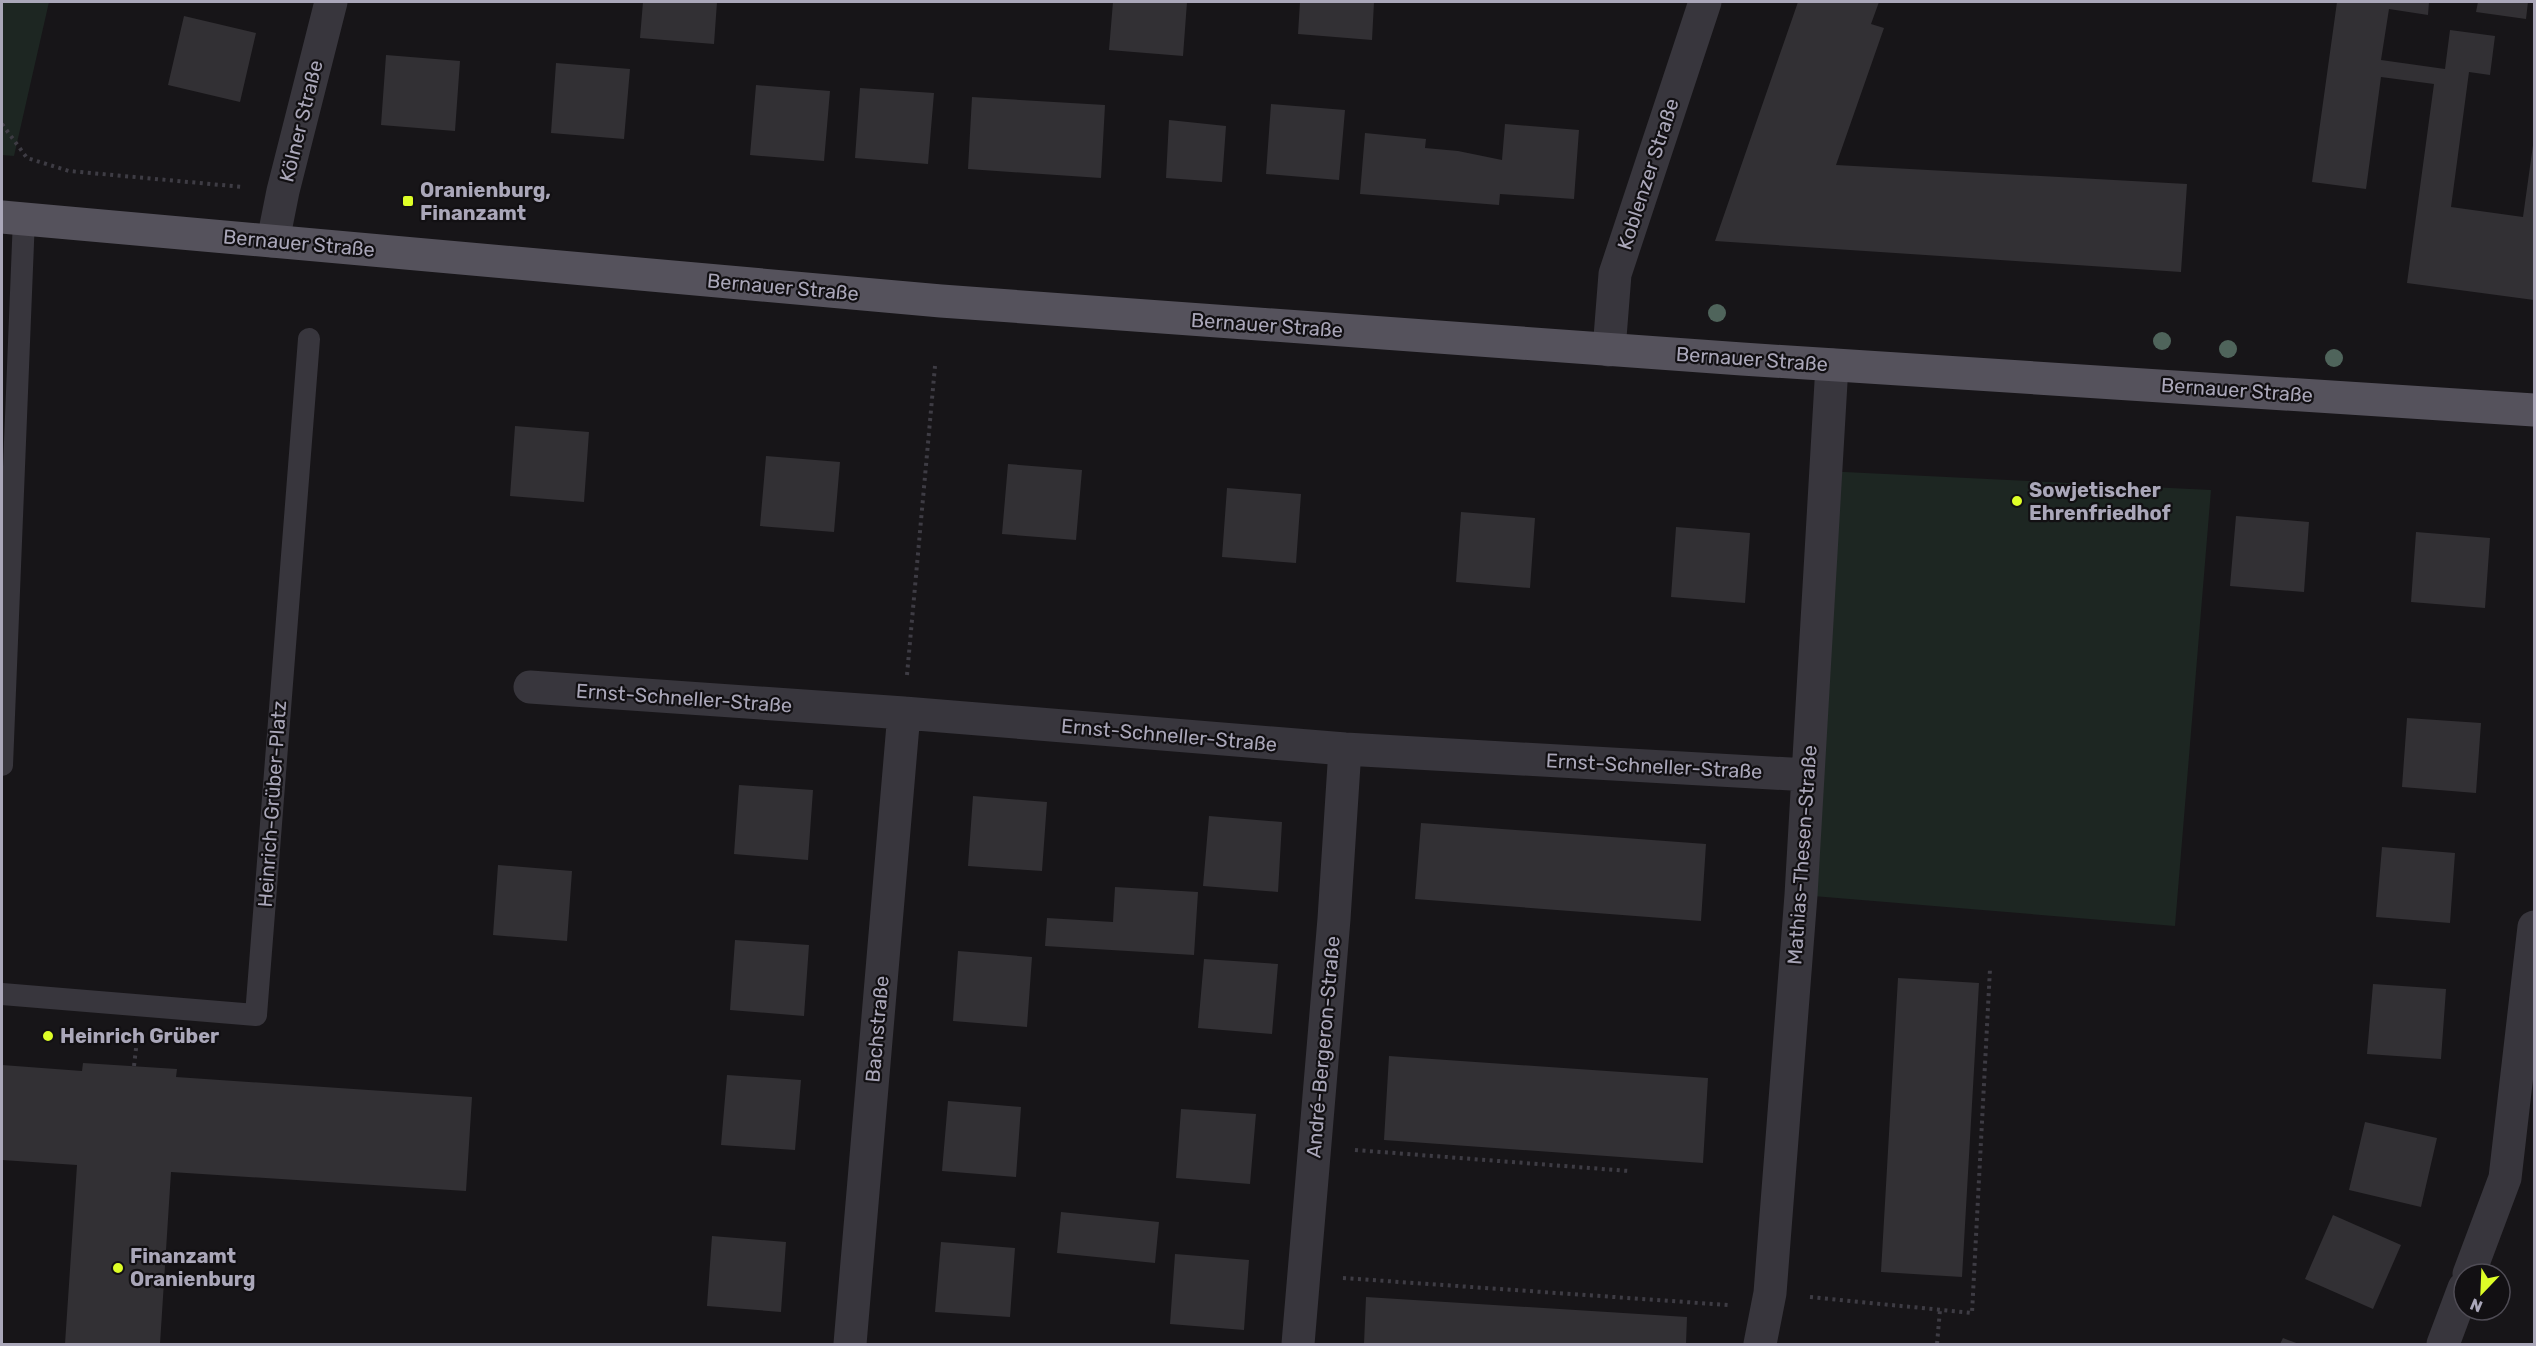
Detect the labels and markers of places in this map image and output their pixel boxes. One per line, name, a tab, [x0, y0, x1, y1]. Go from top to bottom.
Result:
place label: Oranienburg, Finanzamt	[420, 178, 551, 225]
marker: Oranienburg, Finanzamt	[401, 194, 415, 208]
place label: Sowjetischer Ehrenfriedhof	[2029, 478, 2171, 525]
marker: Sowjetischer Ehrenfriedhof	[2010, 494, 2024, 508]
place label: Heinrich Grüber	[60, 1024, 219, 1048]
marker: Heinrich Grüber	[41, 1029, 55, 1043]
place label: Finanzamt Oranienburg	[130, 1244, 255, 1291]
marker: Finanzamt Oranienburg	[111, 1261, 125, 1275]

